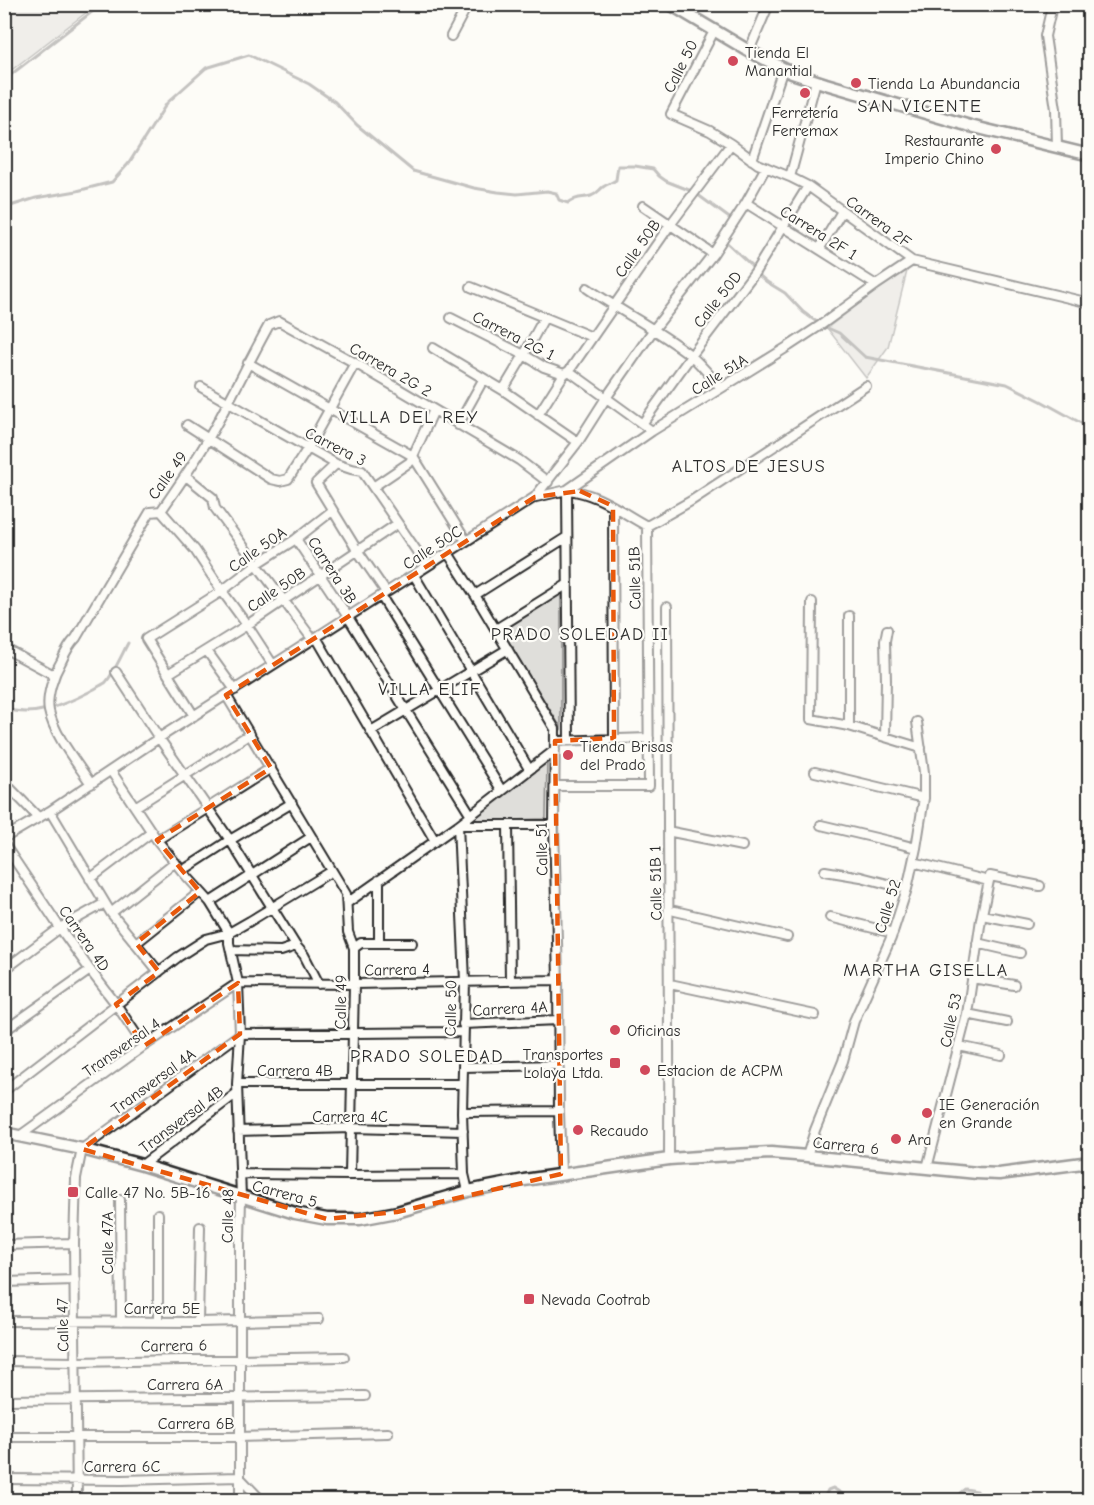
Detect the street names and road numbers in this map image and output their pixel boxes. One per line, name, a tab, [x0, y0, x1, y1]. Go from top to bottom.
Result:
street label: Calle 50	[660, 37, 702, 96]
street label: Carrera 2F	[842, 192, 915, 252]
street label: Carrera 2F 1	[777, 202, 860, 264]
street label: Calle 50B	[611, 216, 664, 281]
street label: Calle 50D	[690, 268, 745, 332]
street label: Carrera 2G 1	[470, 308, 558, 364]
street label: Carrera 2G 2	[346, 339, 435, 401]
street label: Calle 51A	[688, 351, 751, 399]
street label: Carrera 3	[302, 424, 369, 470]
street label: Calle 49	[144, 448, 191, 503]
street label: Calle 50C	[400, 522, 466, 574]
street label: Calle 50A	[225, 523, 290, 576]
street label: Carrera 3B	[304, 534, 360, 607]
street label: Calle 51B	[625, 546, 645, 610]
street label: Calle 50B	[244, 564, 309, 616]
street label: Calle 51	[533, 822, 551, 876]
street label: Calle 51B 1	[646, 845, 666, 921]
street label: Calle 52	[871, 877, 905, 935]
street label: Carrera 4D	[55, 902, 113, 975]
street label: Carrera 4	[364, 960, 430, 980]
street label: Calle 49	[332, 975, 350, 1030]
street label: Calle 50	[442, 979, 460, 1037]
street label: Calle 53	[936, 991, 966, 1049]
street label: Carrera 4A	[472, 998, 548, 1020]
street label: Transversal 4	[79, 1015, 164, 1081]
street label: Transversal 4A	[108, 1045, 199, 1118]
street label: Carrera 4B	[257, 1062, 333, 1080]
street label: Transversal 4B	[136, 1082, 227, 1157]
street label: Carrera 4C	[312, 1108, 388, 1126]
street label: Carrera 6	[812, 1134, 880, 1158]
street label: Carrera 5	[250, 1177, 319, 1211]
street label: Calle 48	[219, 1189, 237, 1243]
street label: Calle 47A	[99, 1211, 117, 1275]
street label: Calle 47	[54, 1298, 72, 1352]
street label: Carrera 5E	[124, 1300, 201, 1318]
street label: Carrera 6	[140, 1336, 208, 1356]
street label: Carrera 6A	[147, 1376, 223, 1394]
street label: Carrera 6B	[158, 1415, 234, 1433]
street label: Carrera 6C	[84, 1458, 160, 1476]

